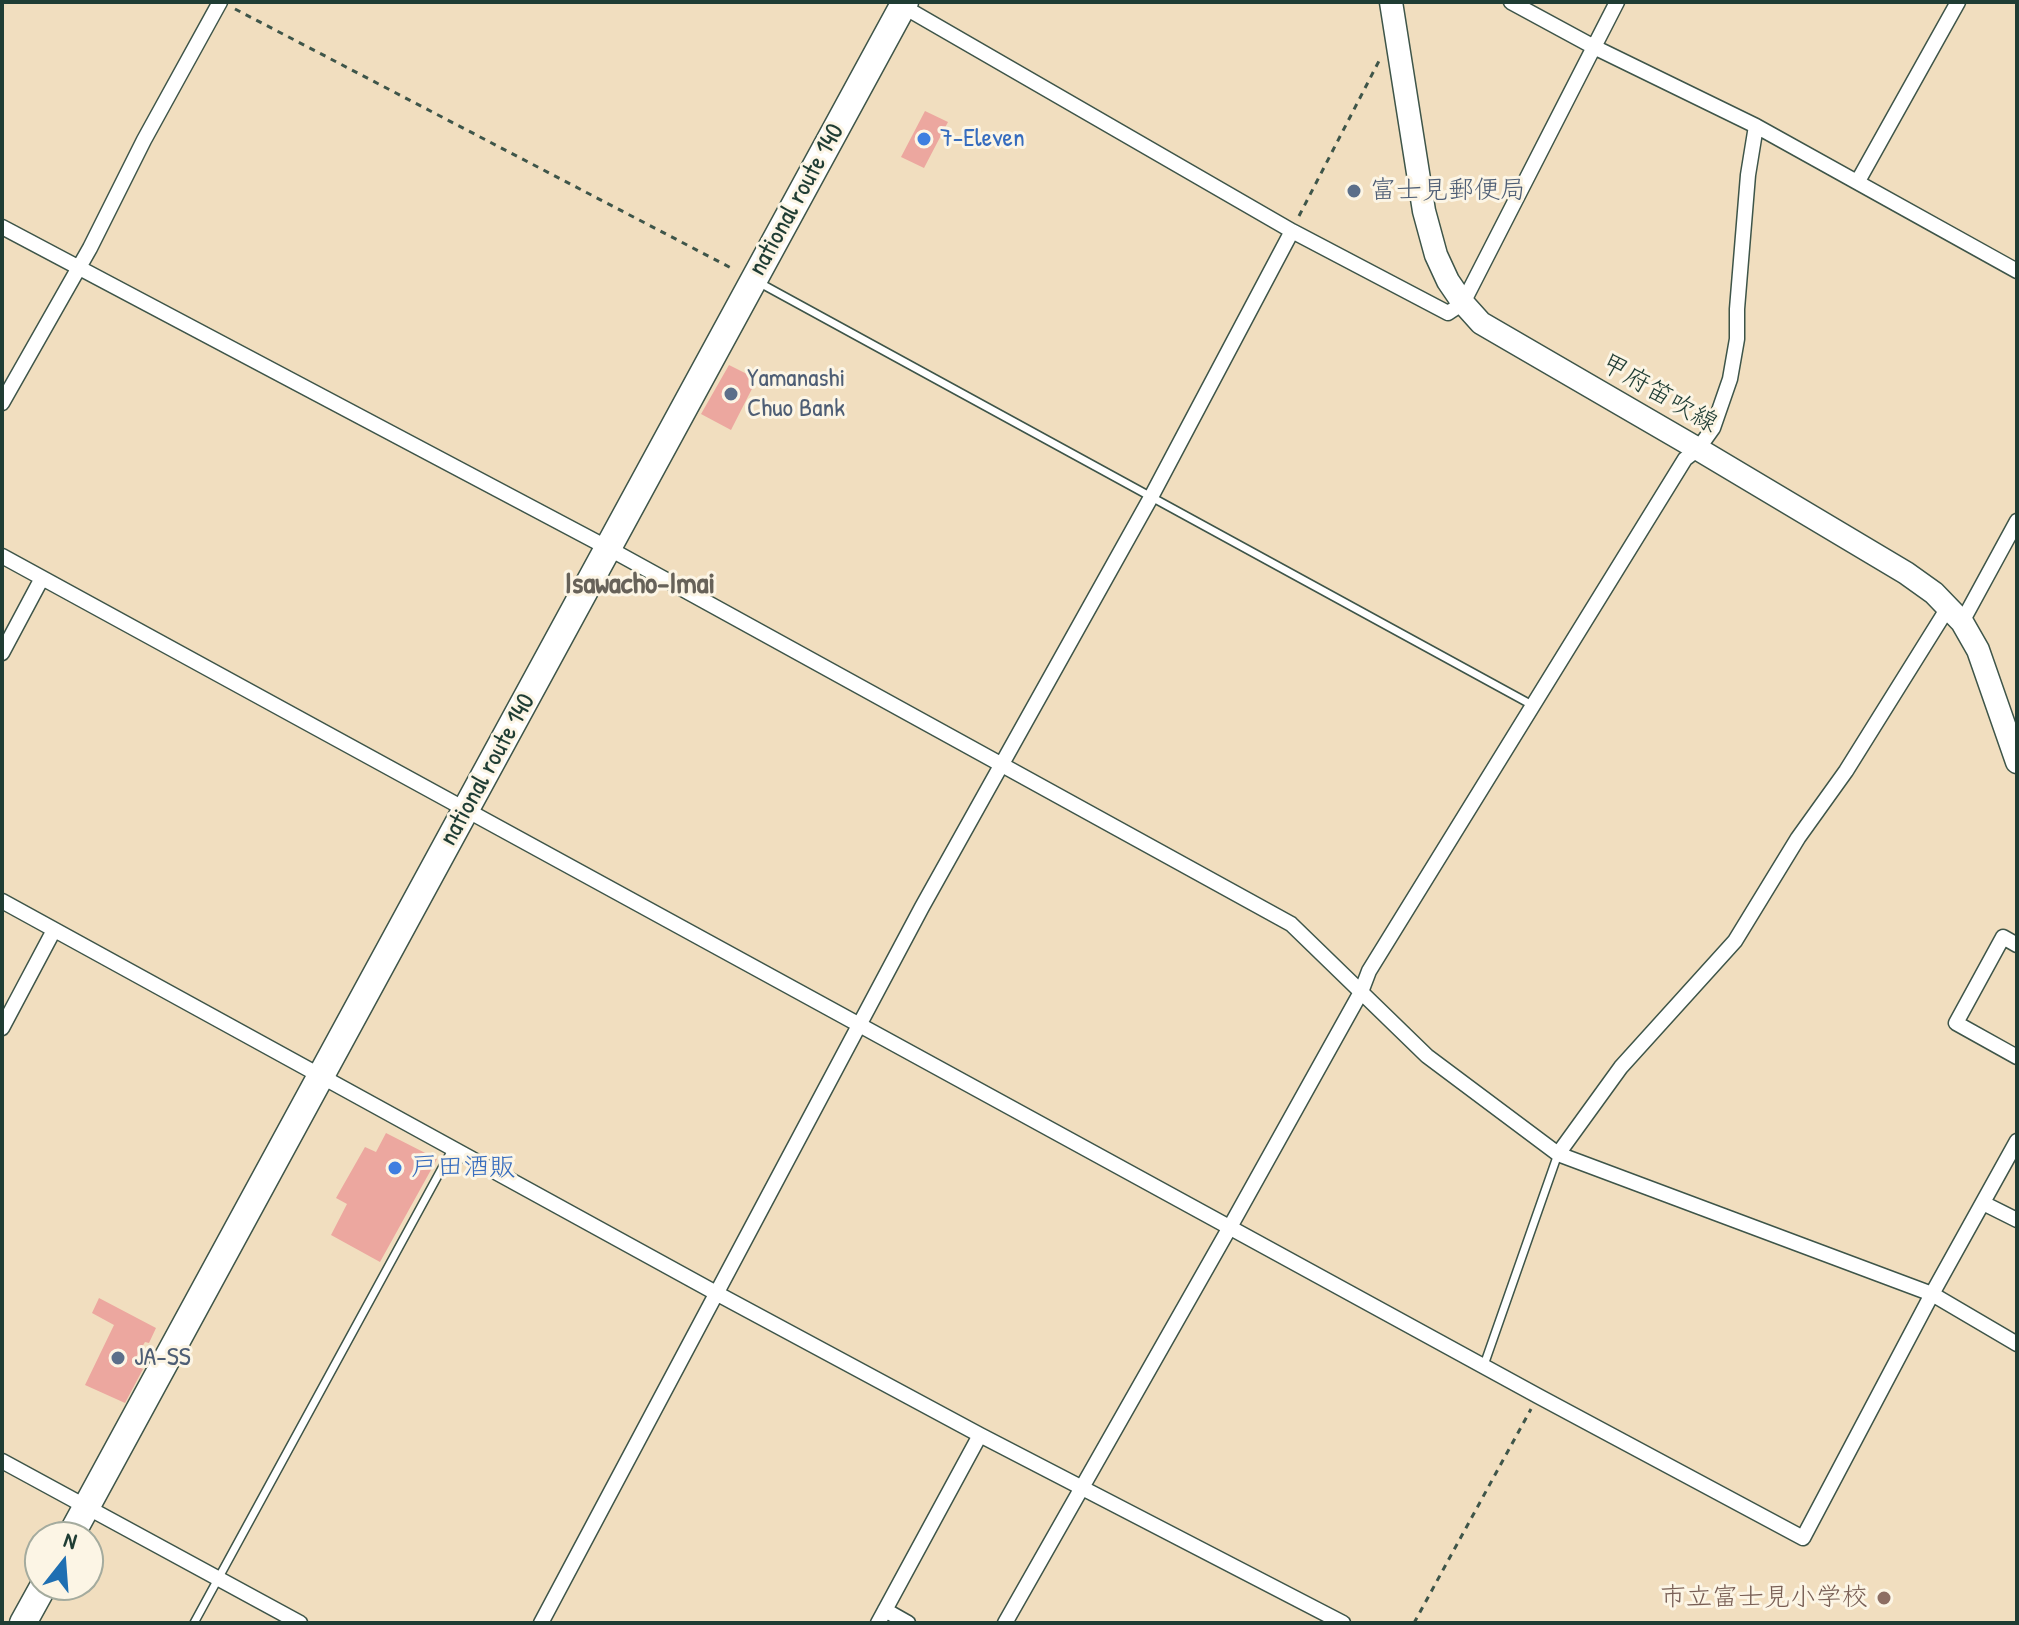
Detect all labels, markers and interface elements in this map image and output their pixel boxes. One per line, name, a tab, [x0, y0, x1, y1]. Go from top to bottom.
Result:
street label: national route 140	[742, 119, 852, 281]
place label: 7-Eleven	[940, 123, 1025, 155]
marker: 7-Eleven	[915, 130, 933, 148]
place label: 富士見郵便局	[1370, 175, 1526, 207]
marker: 富士見郵便局	[1345, 182, 1363, 200]
street label: 甲府笛吹線	[1595, 348, 1723, 440]
place label: Yamanashi Chuo Bank	[747, 363, 845, 424]
marker: Yamanashi Chuo Bank	[722, 385, 740, 403]
district label: Isawacho-Imai	[565, 567, 715, 603]
street label: national route 140	[433, 689, 543, 851]
place label: 戸田酒販	[411, 1152, 515, 1184]
marker: 戸田酒販	[386, 1159, 404, 1177]
place label: JA-SS	[134, 1342, 191, 1374]
marker: JA-SS	[109, 1349, 127, 1367]
north arrow	[24, 1521, 104, 1601]
text: N	[60, 1524, 80, 1556]
place label: 市立富士見小学校	[1660, 1582, 1868, 1614]
marker: 市立富士見小学校	[1875, 1589, 1893, 1607]

